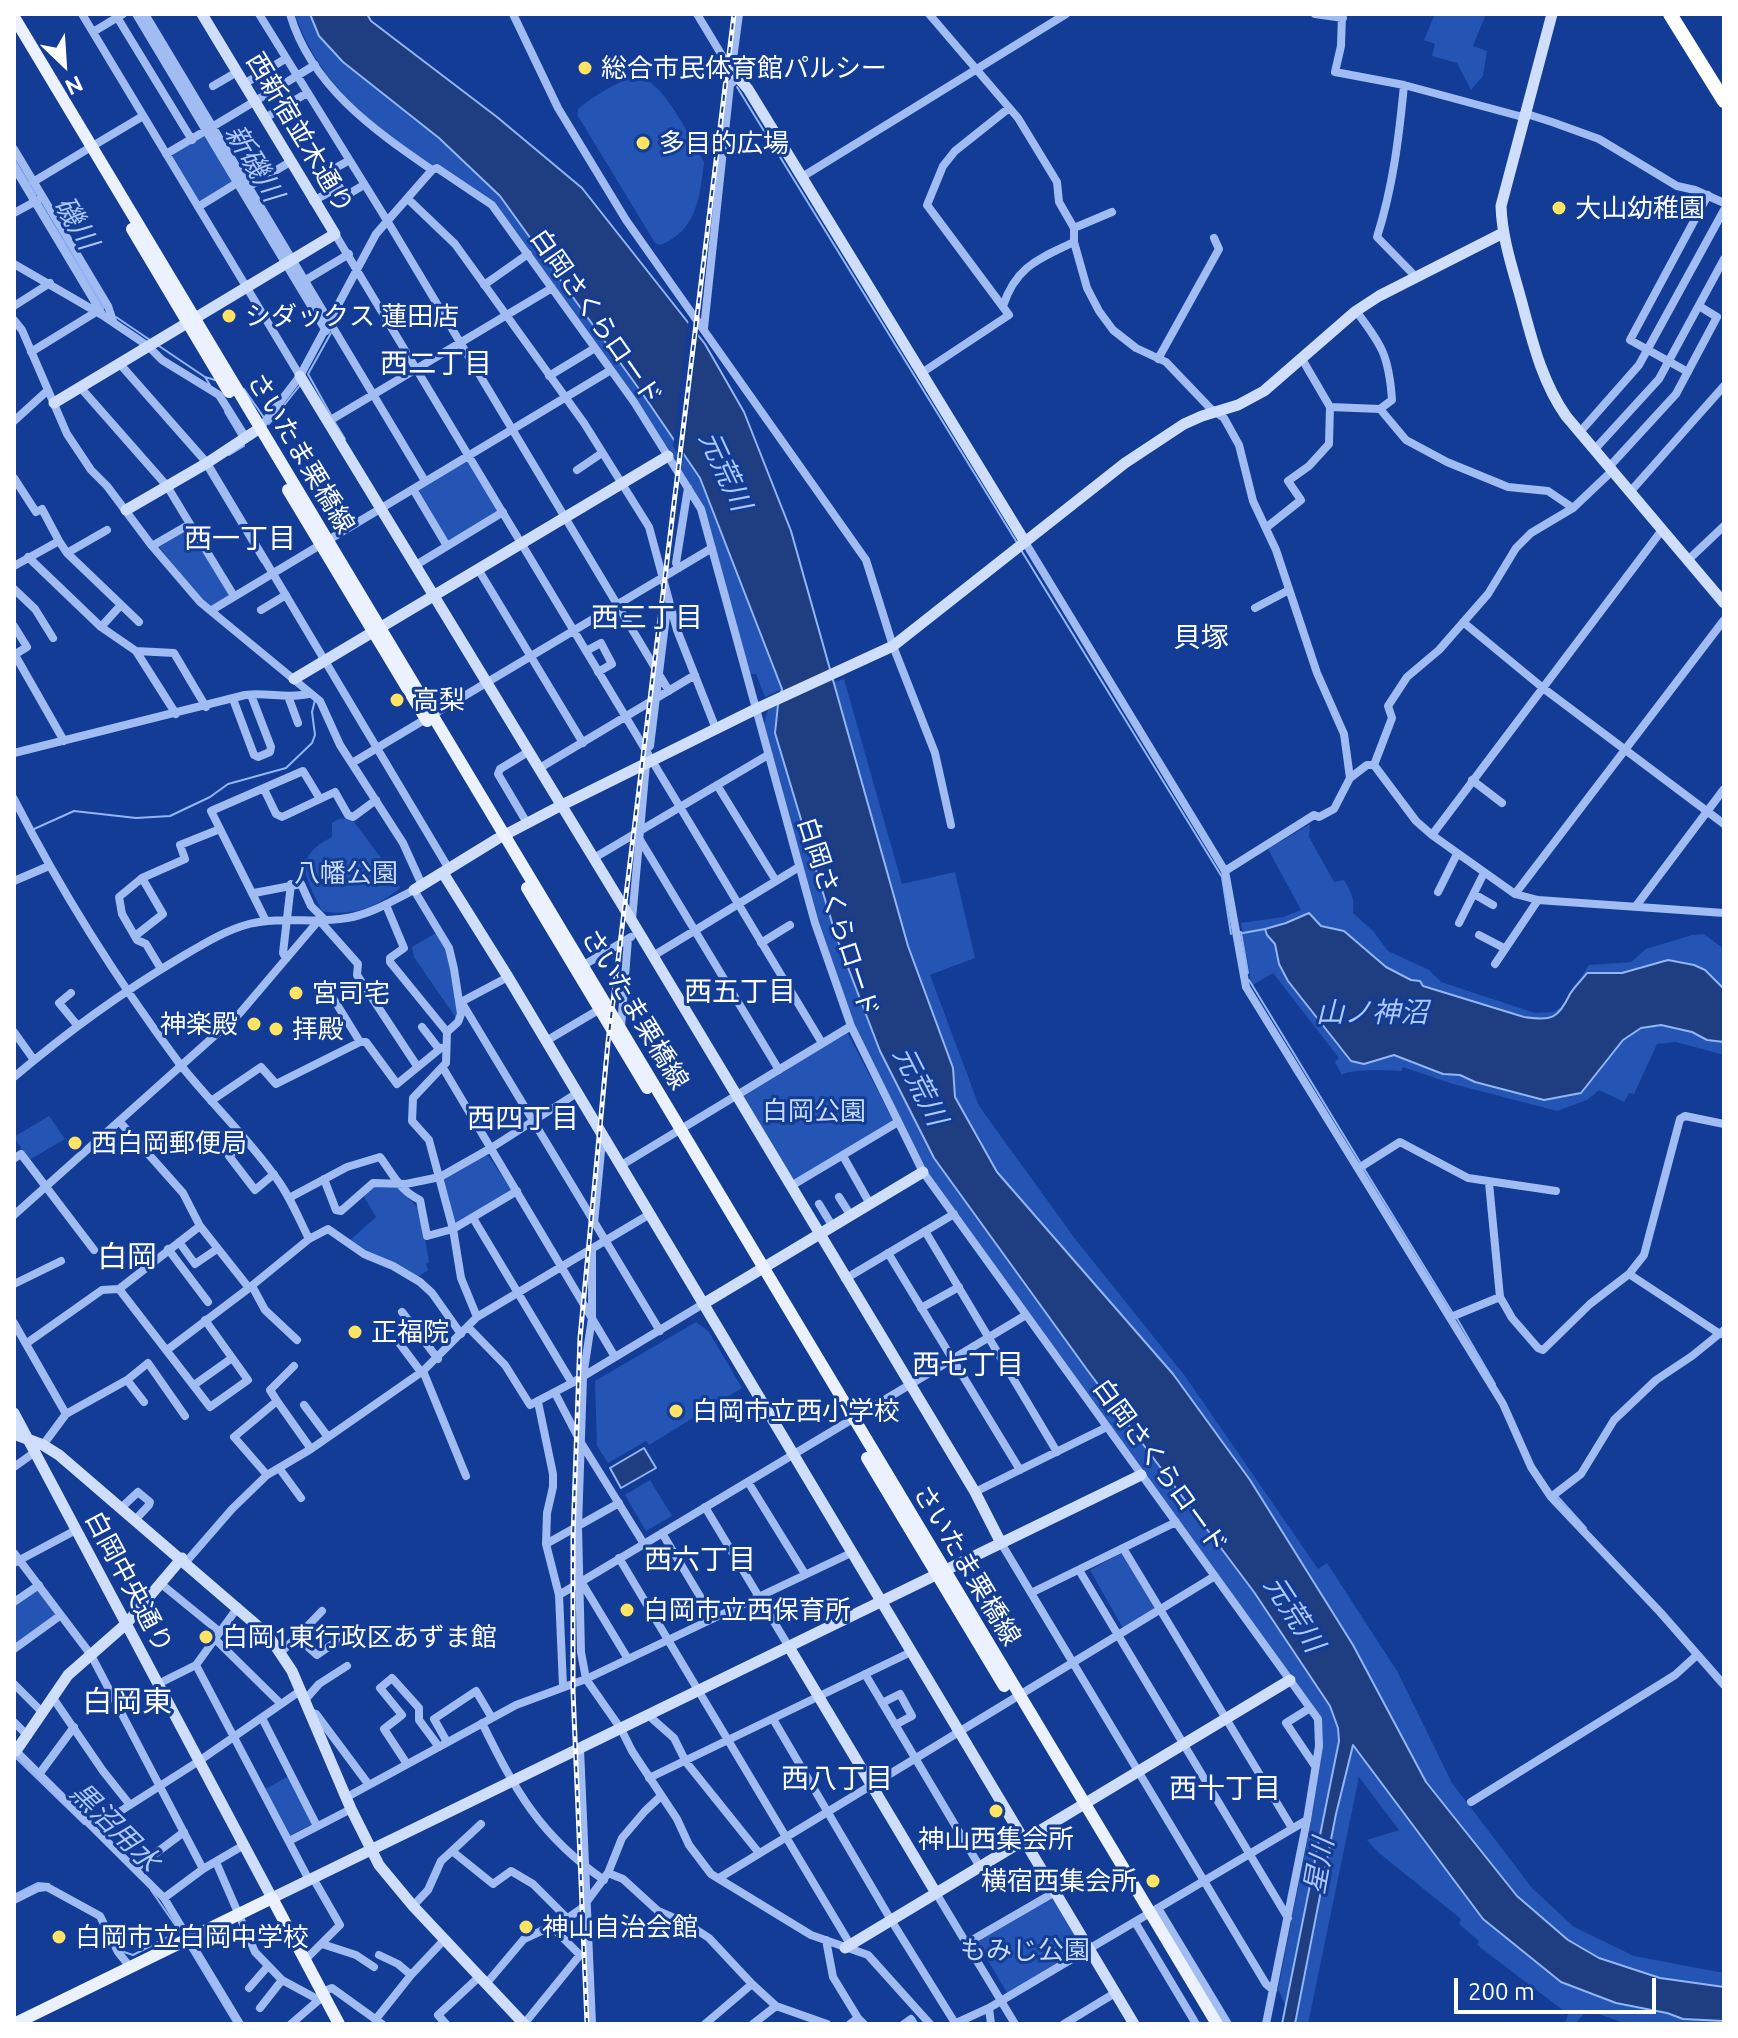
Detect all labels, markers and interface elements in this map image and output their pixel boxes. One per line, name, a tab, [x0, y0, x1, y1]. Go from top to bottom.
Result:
north arrow	[24, 24, 104, 104]
street label: 西新宿並木通り	[240, 47, 360, 219]
place label: 総合市民体育館パルシー	[601, 52, 887, 84]
marker: 総合市民体育館パルシー	[576, 59, 594, 77]
text: N	[62, 71, 87, 101]
water label: 新磯川	[218, 118, 290, 208]
place label: 多目的広場	[659, 127, 789, 159]
marker: 多目的広場	[634, 134, 652, 152]
water label: 磯川	[47, 190, 105, 256]
place label: 大山幼稚園	[1575, 192, 1705, 224]
marker: 大山幼稚園	[1550, 199, 1568, 217]
street label: 白岡さくらロード	[524, 223, 668, 411]
place label: シダックス 蓮田店	[245, 300, 459, 332]
marker: シダックス 蓮田店	[220, 307, 238, 325]
district label: 西二丁目	[380, 347, 492, 381]
street label: さいたま栗橋線	[241, 367, 361, 539]
water label: 元荒川	[692, 426, 758, 516]
district label: 西一丁目	[184, 522, 296, 556]
district label: 西三丁目	[591, 601, 703, 635]
district label: 貝塚	[1173, 621, 1229, 655]
place label: 高梨	[413, 684, 465, 716]
marker: 高梨	[388, 691, 406, 709]
street label: 白岡さくらロード	[791, 813, 885, 1021]
park label: 八幡公園	[294, 857, 398, 889]
street label: さいたま栗橋線	[575, 923, 695, 1095]
district label: 西五丁目	[684, 975, 796, 1009]
place label: 宮司宅	[312, 977, 390, 1009]
marker: 宮司宅	[287, 984, 305, 1002]
water label: 山ノ神沼	[1316, 996, 1428, 1030]
place label: 神楽殿	[160, 1008, 238, 1040]
place label: 拝殿	[292, 1013, 344, 1045]
marker: 神楽殿	[245, 1015, 263, 1033]
marker: 拝殿	[267, 1020, 285, 1038]
water label: 元荒川	[886, 1041, 954, 1131]
park label: 白岡公園	[762, 1095, 866, 1127]
district label: 西四丁目	[467, 1102, 579, 1136]
place label: 西白岡郵便局	[91, 1127, 247, 1159]
marker: 西白岡郵便局	[66, 1134, 84, 1152]
district label: 白岡	[97, 1239, 157, 1275]
place label: 正福院	[371, 1316, 449, 1348]
marker: 正福院	[346, 1323, 364, 1341]
district label: 西七丁目	[912, 1348, 1024, 1382]
street label: 白岡さくらロード	[1086, 1373, 1234, 1559]
place label: 白岡市立西小学校	[692, 1395, 900, 1427]
marker: 白岡市立西小学校	[667, 1402, 685, 1420]
street label: さいたま栗橋線	[907, 1479, 1027, 1651]
street label: 白岡中央通り	[79, 1506, 179, 1658]
district label: 西六丁目	[644, 1543, 756, 1577]
water label: 元荒川	[1257, 1570, 1331, 1658]
place label: 白岡市立西保育所	[643, 1594, 851, 1626]
marker: 白岡市立西保育所	[618, 1601, 636, 1619]
place label: 白岡1東行政区あずま館	[222, 1621, 497, 1653]
marker: 白岡1東行政区あずま館	[197, 1628, 215, 1646]
district label: 白岡東	[82, 1684, 172, 1720]
district label: 西八丁目	[781, 1762, 893, 1796]
district label: 西十丁目	[1169, 1772, 1281, 1806]
water label: 黒沼用水	[64, 1776, 166, 1878]
marker: 神山西集会所	[987, 1802, 1005, 1820]
place label: 神山西集会所	[918, 1823, 1074, 1855]
water label: 星川	[1298, 1836, 1340, 1896]
place label: 横宿西集会所	[981, 1865, 1137, 1897]
marker: 横宿西集会所	[1144, 1872, 1162, 1890]
place label: 神山自治会館	[542, 1911, 698, 1943]
marker: 神山自治会館	[517, 1918, 535, 1936]
place label: 白岡市立白岡中学校	[75, 1921, 309, 1953]
marker: 白岡市立白岡中学校	[50, 1928, 68, 1946]
park label: もみじ公園	[960, 1934, 1090, 1966]
scale bar	[1458, 1962, 1660, 2012]
text: 200 m	[1468, 1978, 1535, 2005]

